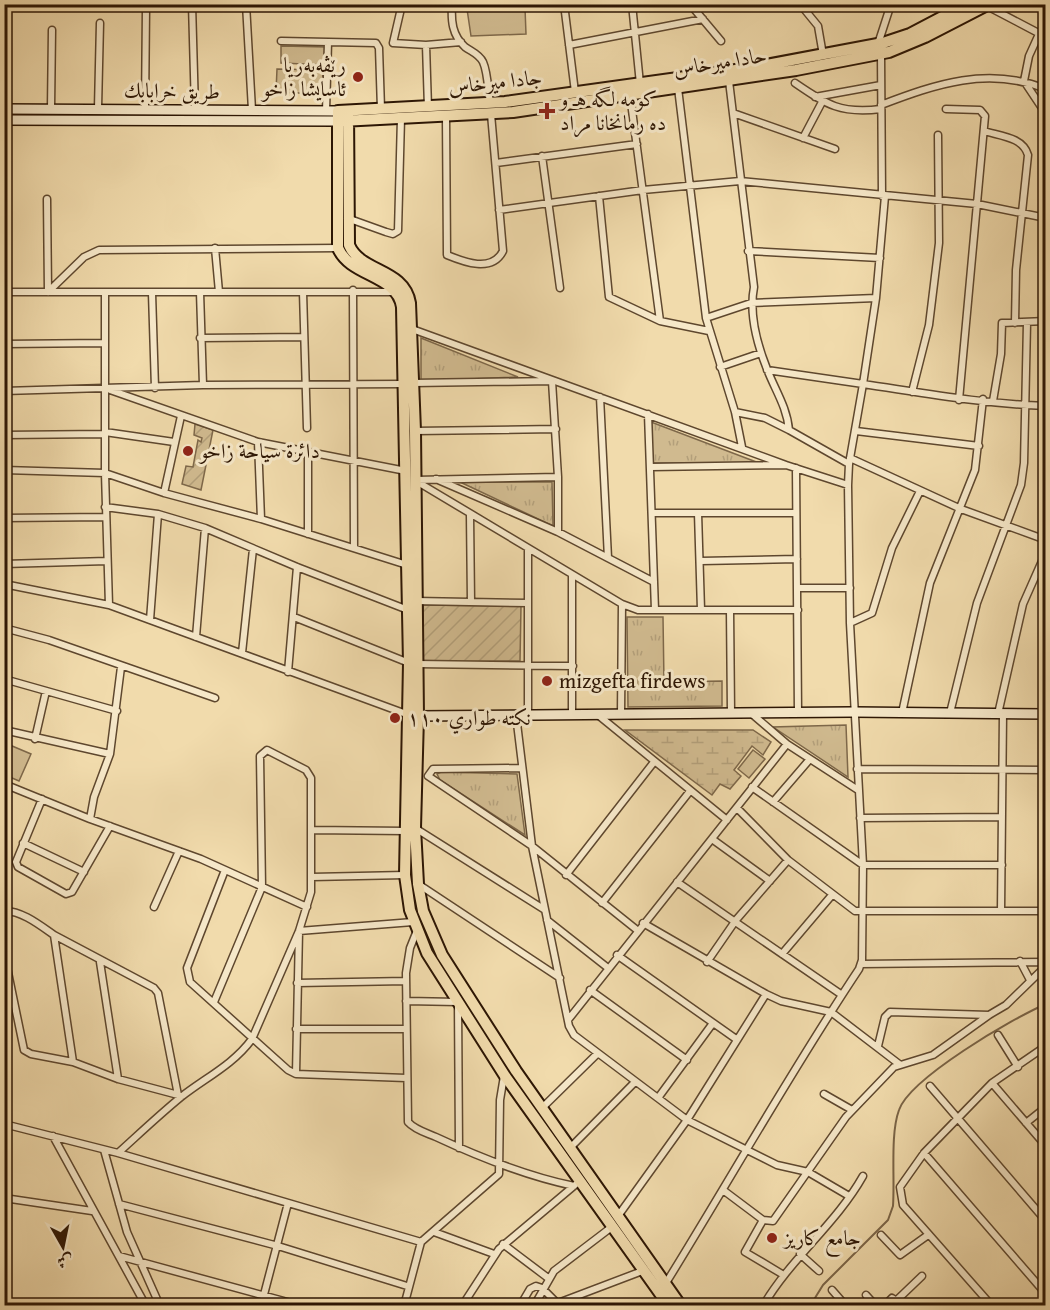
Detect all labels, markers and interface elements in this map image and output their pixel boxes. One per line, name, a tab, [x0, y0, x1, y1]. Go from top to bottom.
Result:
street label: حادا ميرخاس	[671, 39, 769, 84]
place label: رێڤه‌به‌ريا ئاسايشا زاخو	[260, 49, 347, 104]
street label: جادا ميرخاس	[446, 61, 543, 102]
marker: رێڤه‌به‌ريا ئاسايشا زاخو	[351, 70, 365, 84]
street label: طريق خرابابك	[124, 74, 220, 107]
place label: كومه لگه هـ و ده رمانخانا مراد	[558, 83, 666, 138]
marker: كومه لگه هـ و ده رمانخانا مراد	[538, 102, 556, 120]
place label: دائرة سياحة زاخو	[198, 435, 320, 466]
marker: دائرة سياحة زاخو	[181, 444, 195, 458]
place label: mizgefta firdews	[559, 665, 706, 696]
marker: mizgefta firdews	[540, 674, 554, 688]
place label: نكته طواري ١١٠	[407, 702, 531, 734]
marker: نكته طواري ١١٠	[388, 711, 402, 725]
north arrow	[33, 1217, 93, 1277]
place label: جامع كاريز	[782, 1222, 861, 1257]
marker: جامع كاريز	[765, 1231, 779, 1245]
text: ش	[56, 1249, 75, 1275]

